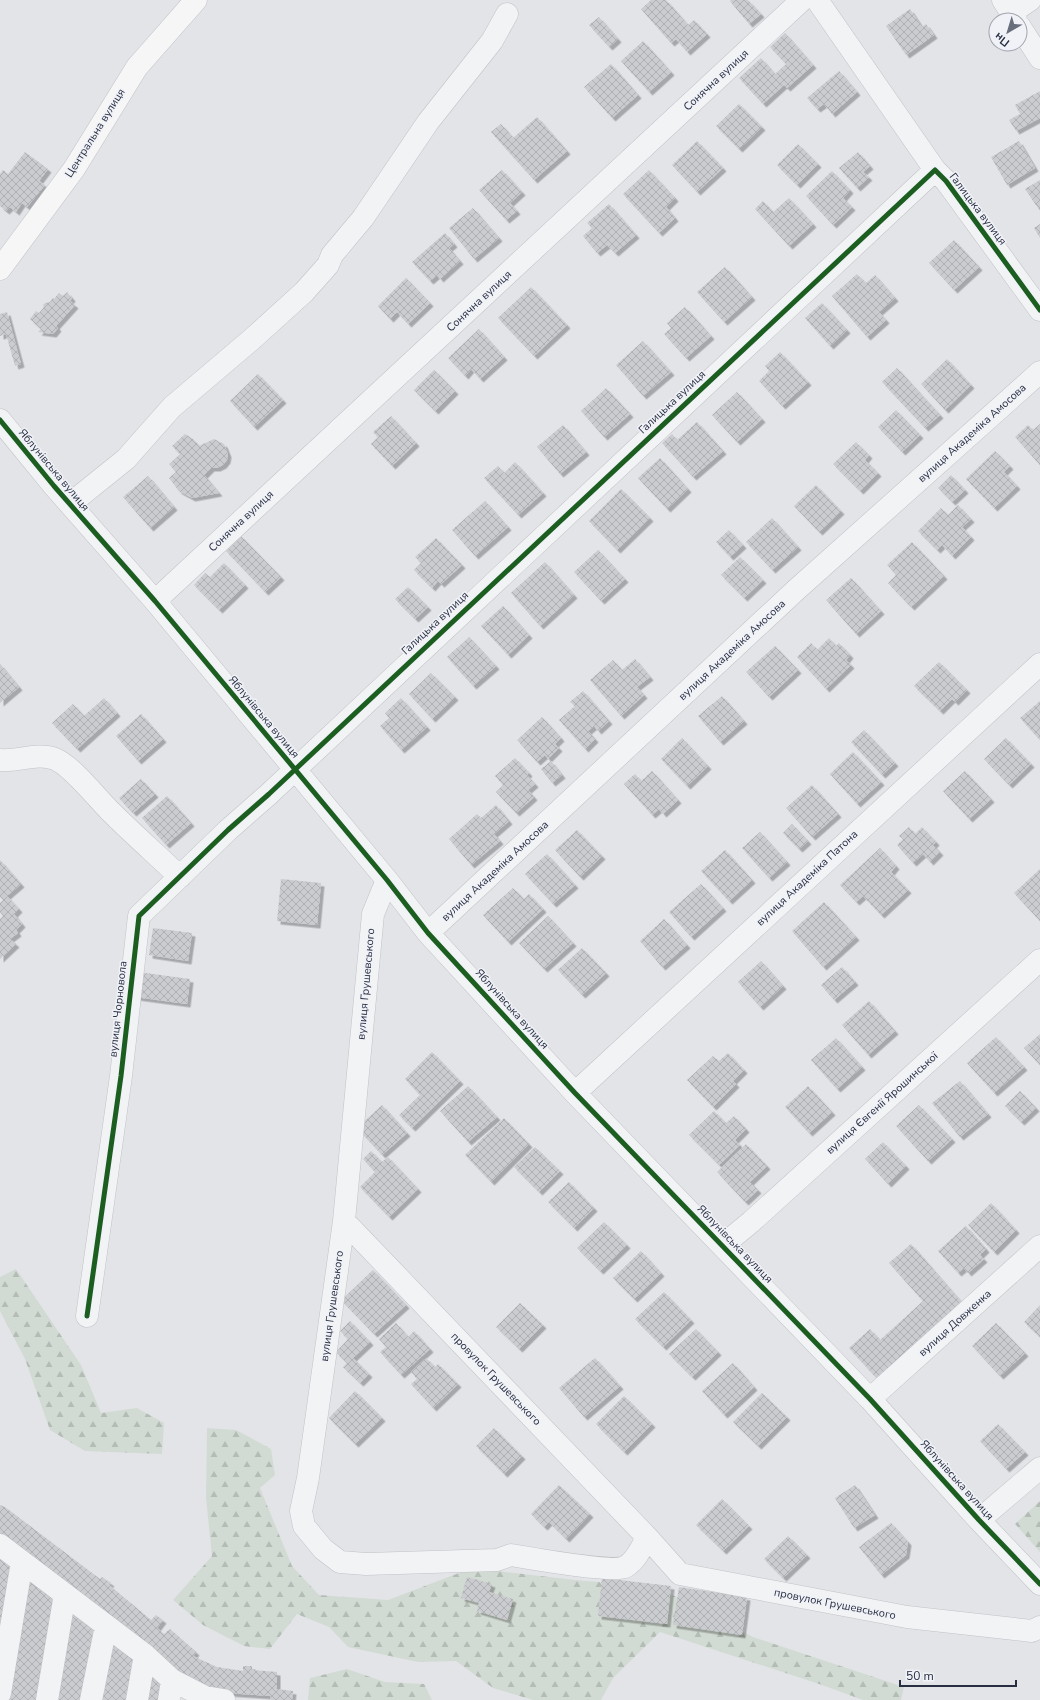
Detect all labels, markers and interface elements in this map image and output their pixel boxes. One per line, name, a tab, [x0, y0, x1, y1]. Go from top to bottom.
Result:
north arrow	[988, 12, 1028, 52]
text: Пн	[992, 29, 1013, 50]
street label: Сонячна вулиця	[680, 46, 752, 114]
street label: Центральна вулиця	[61, 85, 129, 180]
street label: Галицька вулиця	[946, 170, 1010, 248]
street label: Сонячна вулиця	[443, 267, 515, 335]
street label: Галицька вулиця	[635, 367, 709, 437]
street label: вулиця Академіка Амосова	[915, 380, 1029, 486]
street label: Яблунівська вулиця	[15, 426, 93, 514]
street label: Сонячна вулиця	[205, 487, 277, 555]
street label: Галицька вулиця	[398, 588, 472, 658]
street label: вулиця Академіка Амосова	[675, 596, 789, 704]
street label: Яблунівська вулиця	[225, 673, 303, 761]
street label: вулиця Академіка Амосова	[438, 817, 552, 925]
street label: вулиця Академіка Патона	[753, 827, 861, 929]
street label: вулиця Грушевського	[354, 928, 378, 1040]
street label: вулиця Чорновола	[105, 960, 131, 1058]
street label: Яблунівська вулиця	[472, 966, 552, 1052]
street label: вулиця Євгенії Ярошинської	[823, 1048, 941, 1157]
street label: Яблунівська вулиця	[694, 1202, 776, 1286]
street label: вулиця Грушевського	[317, 1250, 347, 1362]
street label: вулиця Довженка	[915, 1286, 995, 1360]
street label: провулок Грушевського	[448, 1329, 544, 1429]
street label: Яблунівська вулиця	[917, 1437, 997, 1523]
street label: провулок Грушевського	[773, 1585, 897, 1623]
scale bar	[900, 1662, 1016, 1688]
text: 50 m	[906, 1668, 934, 1684]

